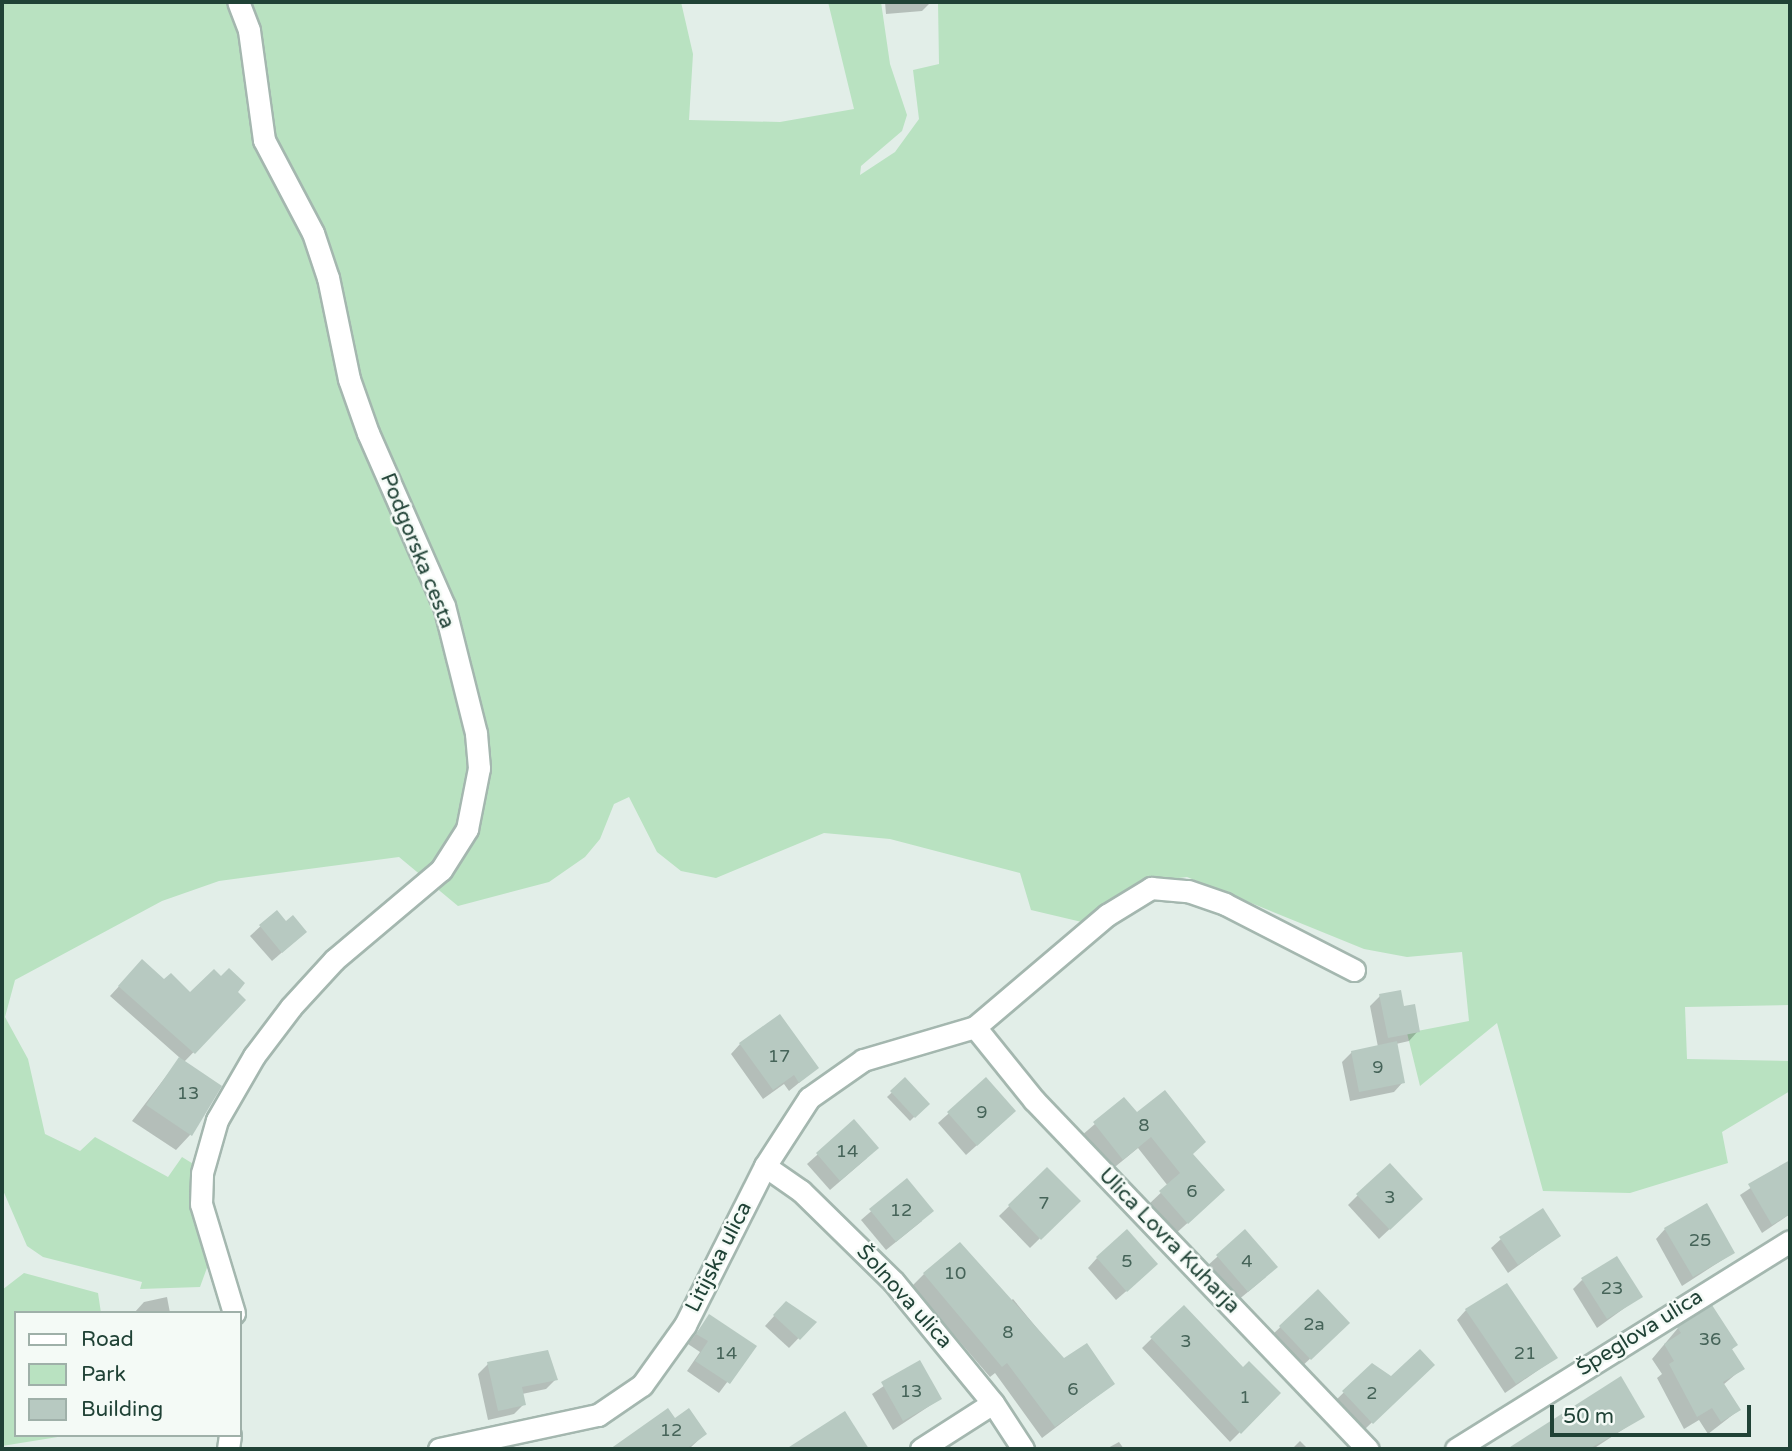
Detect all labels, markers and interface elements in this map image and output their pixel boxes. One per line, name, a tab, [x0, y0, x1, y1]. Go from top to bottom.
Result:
street label: Podgorska cesta	[374, 470, 460, 632]
house number: 17	[768, 1045, 790, 1067]
house number: 9	[1372, 1056, 1384, 1078]
house number: 13	[177, 1082, 199, 1104]
house number: 9	[976, 1101, 988, 1123]
house number: 8	[1138, 1114, 1150, 1136]
house number: 14	[836, 1140, 858, 1162]
street label: Ulica Lovra Kuharja	[1093, 1163, 1245, 1319]
house number: 6	[1186, 1180, 1198, 1202]
house number: 3	[1384, 1186, 1396, 1208]
house number: 7	[1038, 1192, 1050, 1214]
street label: Litijska ulica	[680, 1197, 758, 1317]
house number: 12	[890, 1199, 912, 1221]
house number: 25	[1689, 1229, 1711, 1251]
street label: Šolnova ulica	[851, 1240, 957, 1354]
house number: 5	[1121, 1250, 1133, 1272]
house number: 4	[1241, 1250, 1253, 1272]
house number: 10	[944, 1262, 966, 1284]
house number: 23	[1601, 1277, 1623, 1299]
street label: Špeglova ulica	[1572, 1284, 1708, 1382]
legend	[14, 1311, 242, 1437]
house number: 2a	[1303, 1313, 1325, 1335]
house number: 8	[1002, 1321, 1014, 1343]
text: Road	[81, 1327, 134, 1352]
house number: 36	[1699, 1328, 1721, 1350]
house number: 3	[1180, 1330, 1192, 1352]
house number: 14	[715, 1342, 737, 1364]
house number: 21	[1514, 1342, 1536, 1364]
text: Park	[81, 1362, 126, 1387]
house number: 6	[1067, 1378, 1079, 1400]
house number: 13	[900, 1380, 922, 1402]
house number: 2	[1366, 1382, 1378, 1404]
house number: 1	[1239, 1386, 1251, 1408]
scale bar	[1554, 1392, 1755, 1436]
text: Building	[81, 1397, 163, 1422]
text: 50 m	[1563, 1404, 1614, 1429]
house number: 12	[660, 1419, 682, 1441]

